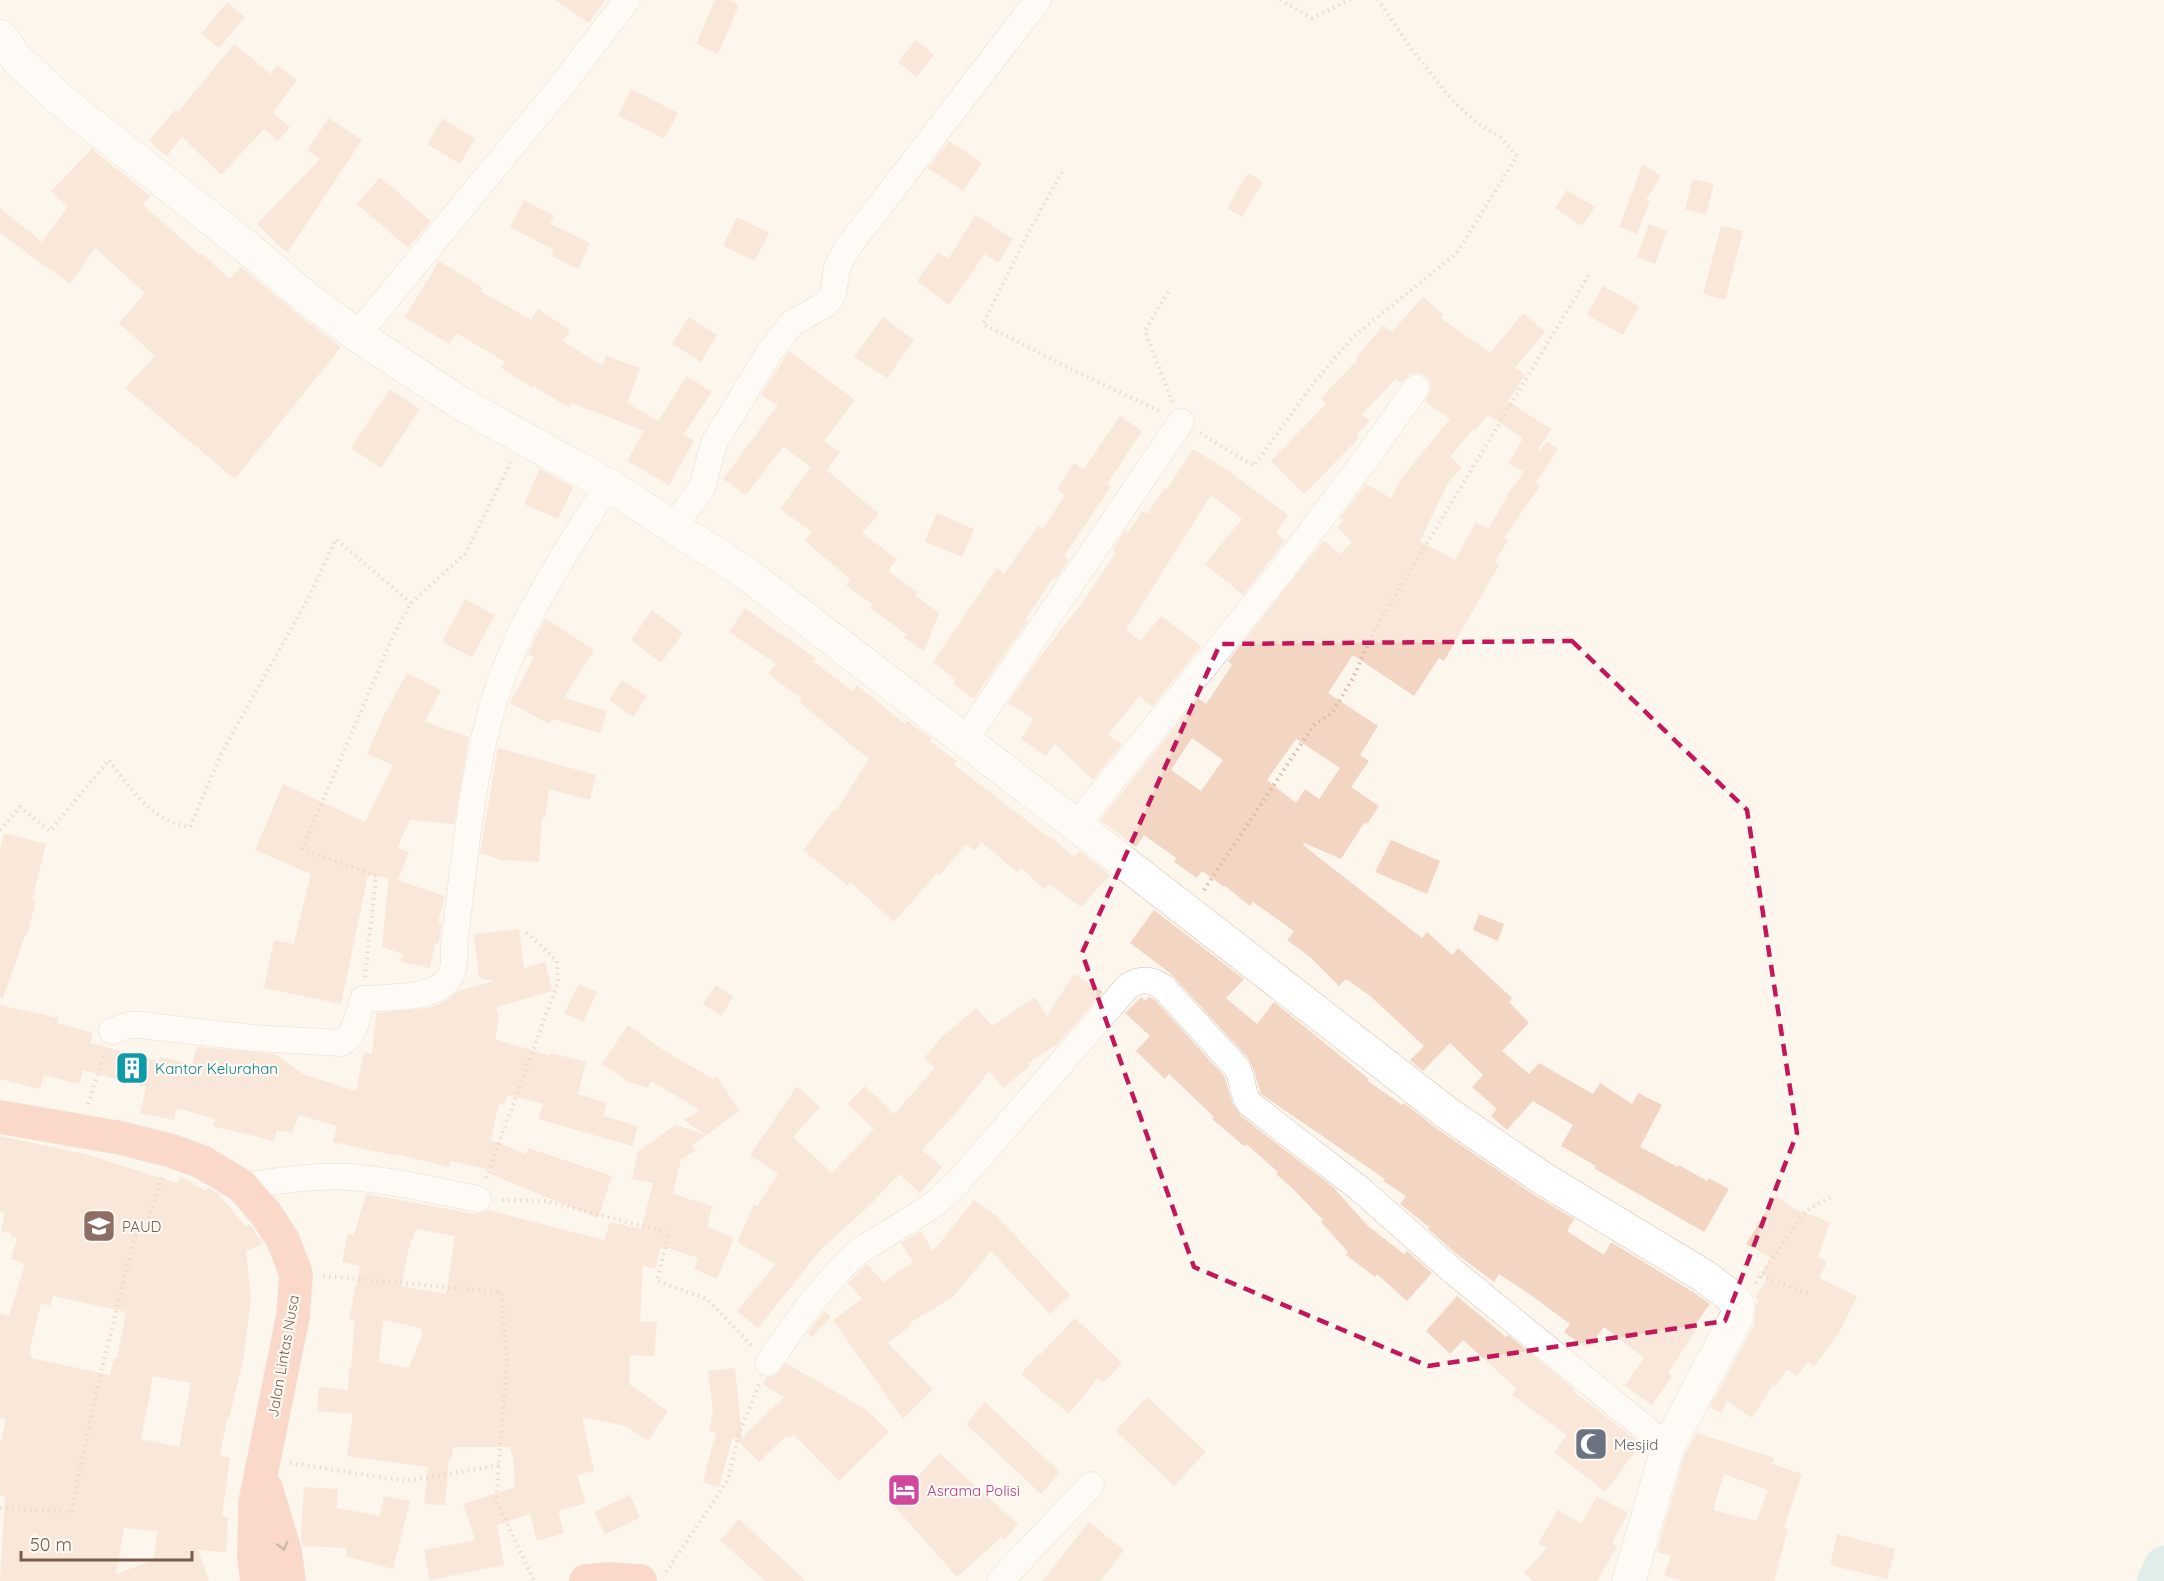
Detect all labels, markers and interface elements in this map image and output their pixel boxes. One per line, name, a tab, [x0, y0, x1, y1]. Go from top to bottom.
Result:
building icon: Kantor Kelurahan	[114, 1050, 150, 1086]
place label: Kantor Kelurahan	[155, 1059, 278, 1078]
school or university icon: PAUD	[81, 1208, 117, 1244]
place label: PAUD	[122, 1217, 162, 1236]
street label: Jalan Lintas Nusa	[263, 1293, 303, 1419]
mosque icon: Mesjid	[1573, 1426, 1609, 1462]
place label: Mesjid	[1614, 1435, 1658, 1454]
hotel icon: Asrama Polisi	[886, 1472, 922, 1508]
place label: Asrama Polisi	[927, 1481, 1020, 1500]
scale bar	[21, 1524, 192, 1562]
text: 50 m	[30, 1533, 72, 1556]
one-way arrow	[275, 1541, 288, 1551]

